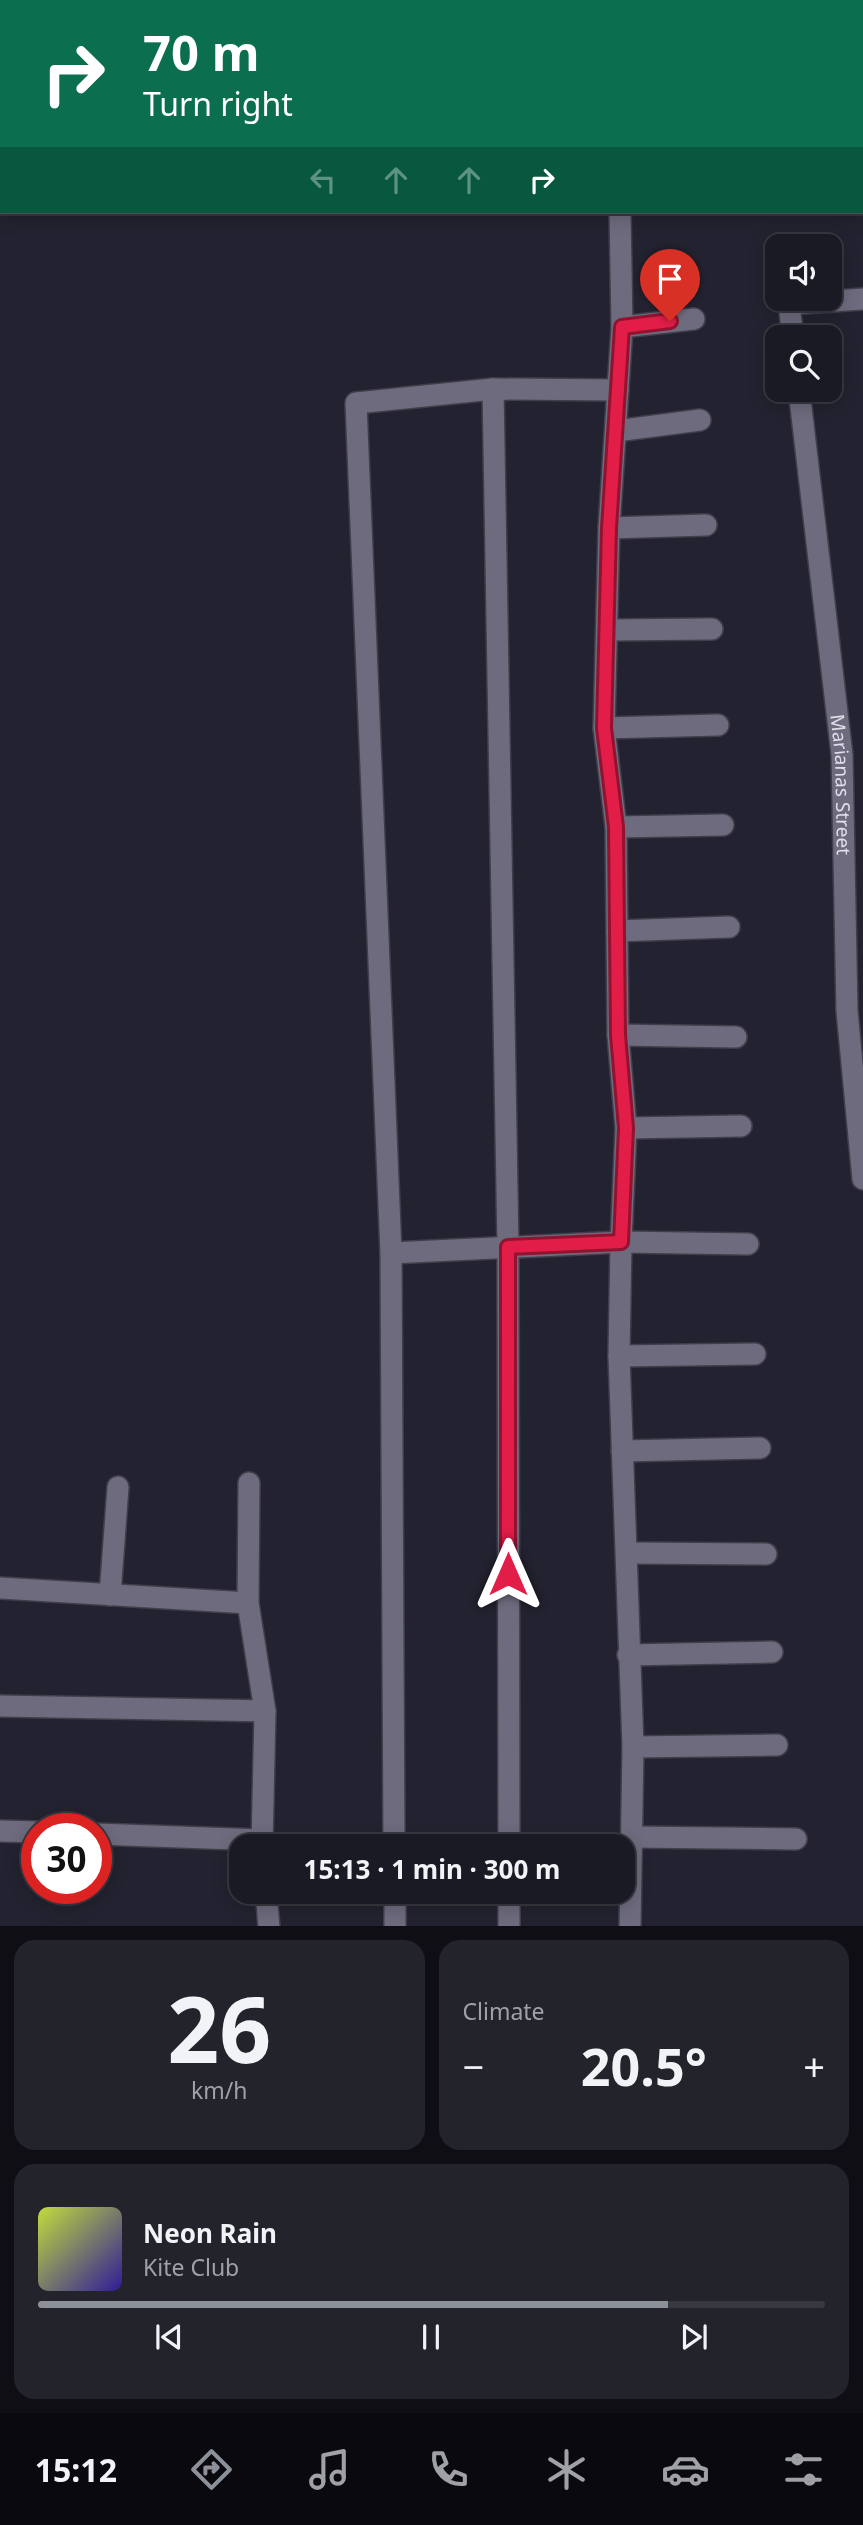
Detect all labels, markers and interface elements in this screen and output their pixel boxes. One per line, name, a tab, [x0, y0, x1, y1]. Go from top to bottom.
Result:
text: 70 m	[143, 19, 260, 85]
icon: right	[28, 28, 119, 119]
text: Turn right	[143, 82, 293, 125]
icon: left	[304, 161, 342, 199]
icon: ahead	[377, 161, 415, 199]
icon: ahead	[450, 161, 488, 199]
icon: right	[523, 161, 561, 199]
map controls	[765, 234, 842, 402]
button: sound	[765, 234, 842, 311]
pin	[640, 249, 700, 321]
icon: arrive	[651, 260, 689, 298]
button: search	[765, 325, 842, 402]
street label: Marianas Street	[824, 713, 857, 855]
position arrow	[471, 1537, 545, 1611]
speed limit sign: 30	[21, 1813, 112, 1904]
text: 15:13 · 1 min · 300 m	[304, 1851, 560, 1887]
text: 26	[167, 1966, 271, 2090]
text: Climate	[463, 1995, 545, 2027]
text: 20.5°	[581, 2030, 707, 2101]
text: −	[463, 2040, 484, 2092]
text: +	[803, 2040, 825, 2092]
text: km/h	[191, 2074, 248, 2106]
text: Neon Rain	[143, 2215, 277, 2251]
text: Kite Club	[143, 2251, 239, 2283]
icon: previous	[150, 2318, 188, 2356]
icon: pause	[412, 2318, 450, 2356]
icon: next	[675, 2318, 713, 2356]
icon: directions	[187, 2445, 236, 2494]
icon: music	[305, 2445, 354, 2494]
icon: phone	[424, 2445, 473, 2494]
icon: climate	[542, 2445, 591, 2494]
icon: car	[661, 2445, 710, 2494]
icon: filters	[779, 2445, 828, 2494]
text: 15:12	[35, 2448, 117, 2491]

